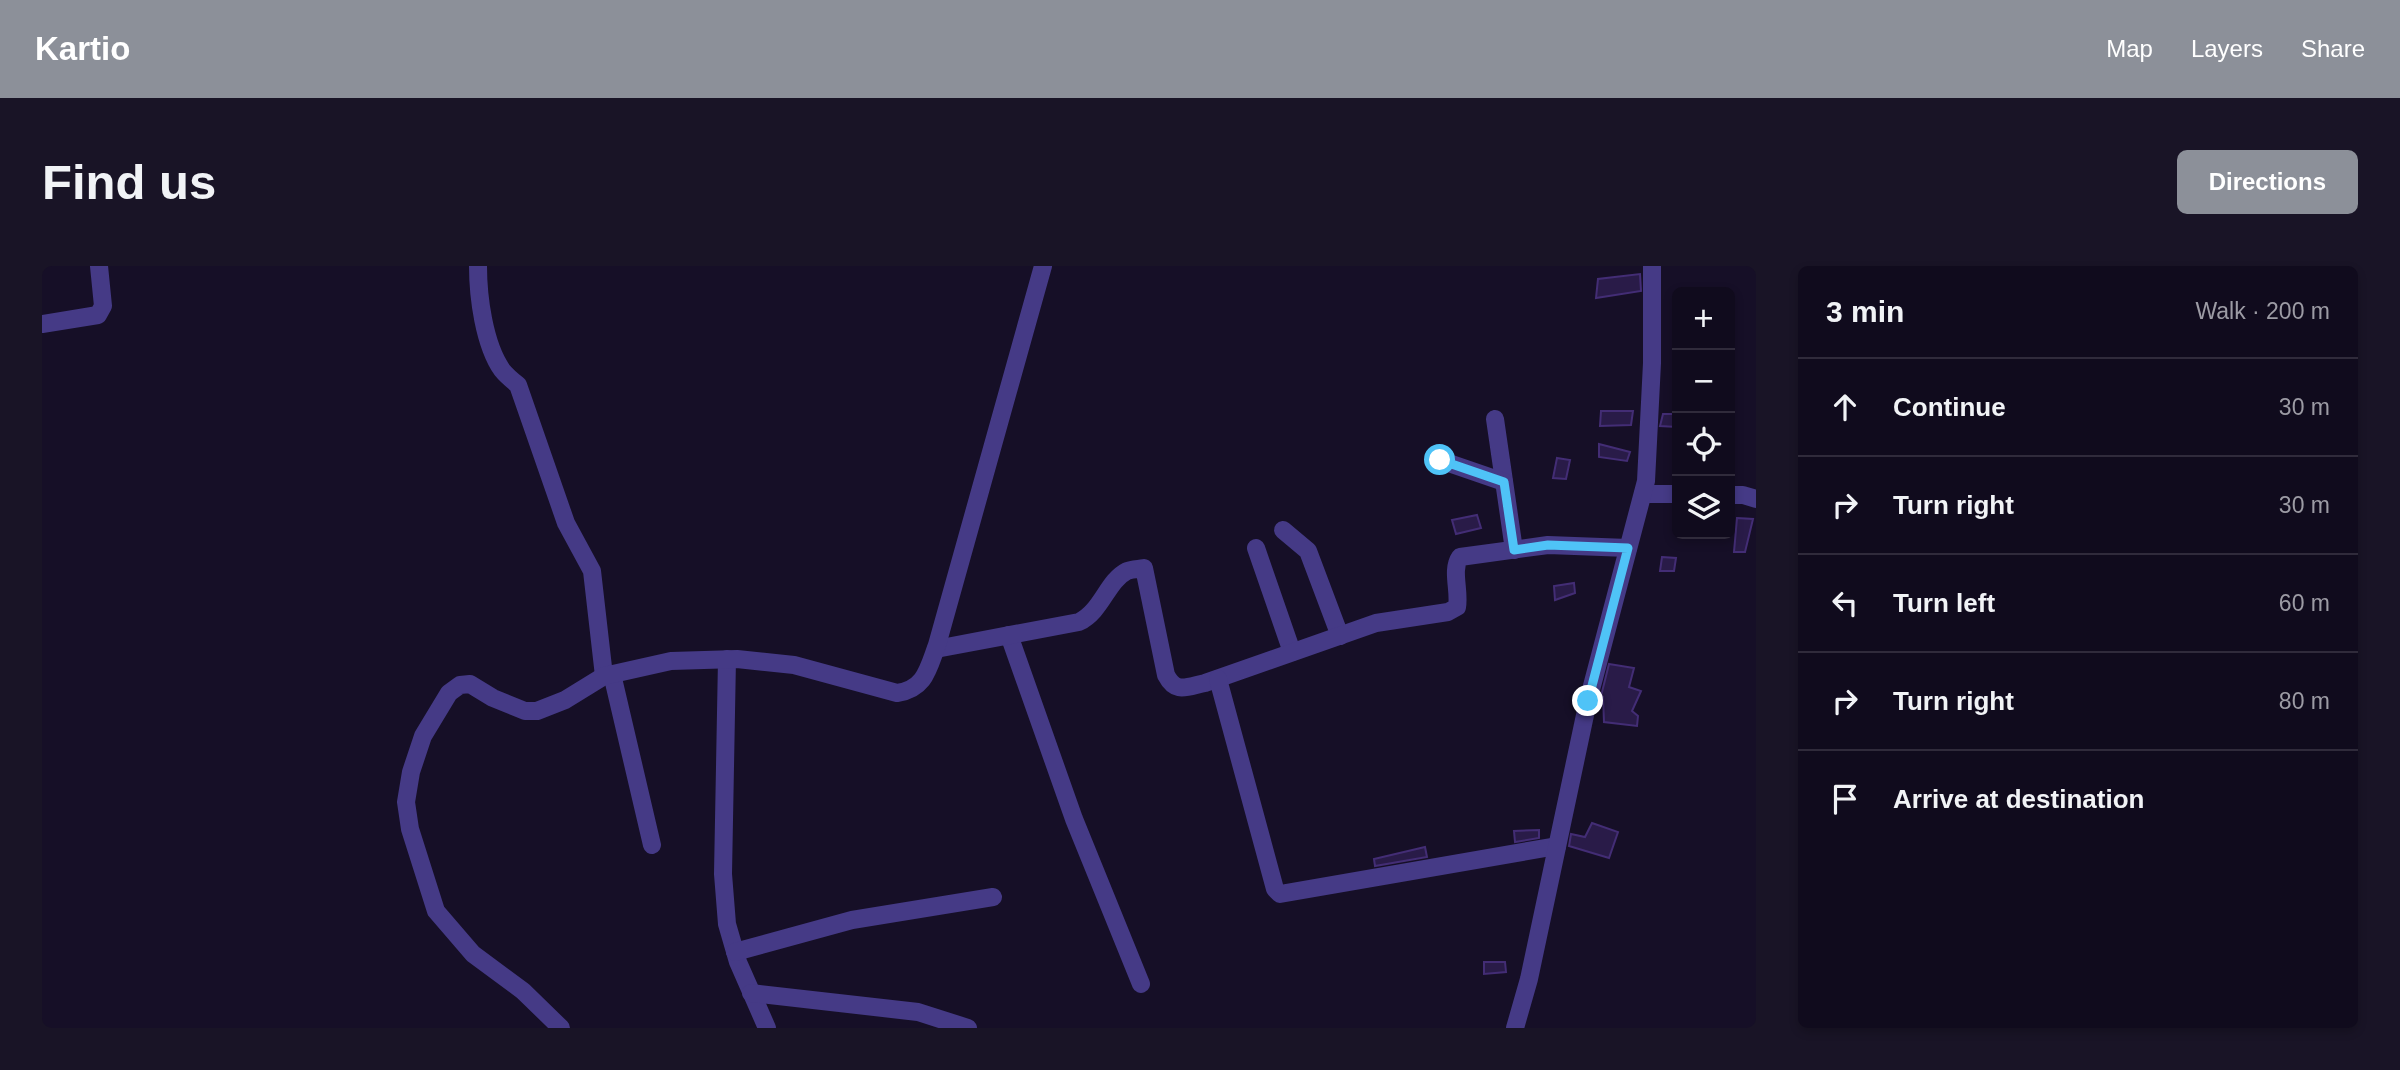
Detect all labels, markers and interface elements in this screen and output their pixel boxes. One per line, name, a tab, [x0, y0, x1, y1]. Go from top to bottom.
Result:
text: Kartio	[35, 30, 130, 67]
text: Map	[2106, 35, 2153, 62]
text: Layers	[2191, 35, 2263, 62]
text: Share	[2301, 35, 2365, 62]
button: Directions	[2177, 150, 2358, 214]
text: Find us	[42, 155, 216, 209]
map controls	[1672, 287, 1735, 539]
button: +	[1672, 287, 1735, 350]
text: 3 min	[1826, 295, 1904, 328]
text: Walk · 200 m	[2195, 298, 2330, 324]
button: −	[1672, 350, 1735, 413]
icon: ahead	[1826, 388, 1864, 426]
text: Continue	[1893, 392, 2006, 422]
text: 30 m	[2279, 394, 2330, 420]
button: locate	[1672, 413, 1735, 476]
route start	[1424, 444, 1455, 475]
button: layers	[1672, 476, 1735, 539]
icon: right	[1826, 486, 1864, 524]
text: Turn right	[1893, 490, 2014, 520]
text: 30 m	[2279, 492, 2330, 518]
icon: left	[1826, 584, 1864, 622]
text: Turn left	[1893, 588, 1995, 618]
text: 60 m	[2279, 590, 2330, 616]
icon: right	[1826, 682, 1864, 720]
route end	[1572, 685, 1603, 716]
text: Turn right	[1893, 686, 2014, 716]
text: 80 m	[2279, 688, 2330, 714]
icon: arrive	[1826, 780, 1864, 818]
text: Arrive at destination	[1893, 784, 2144, 814]

